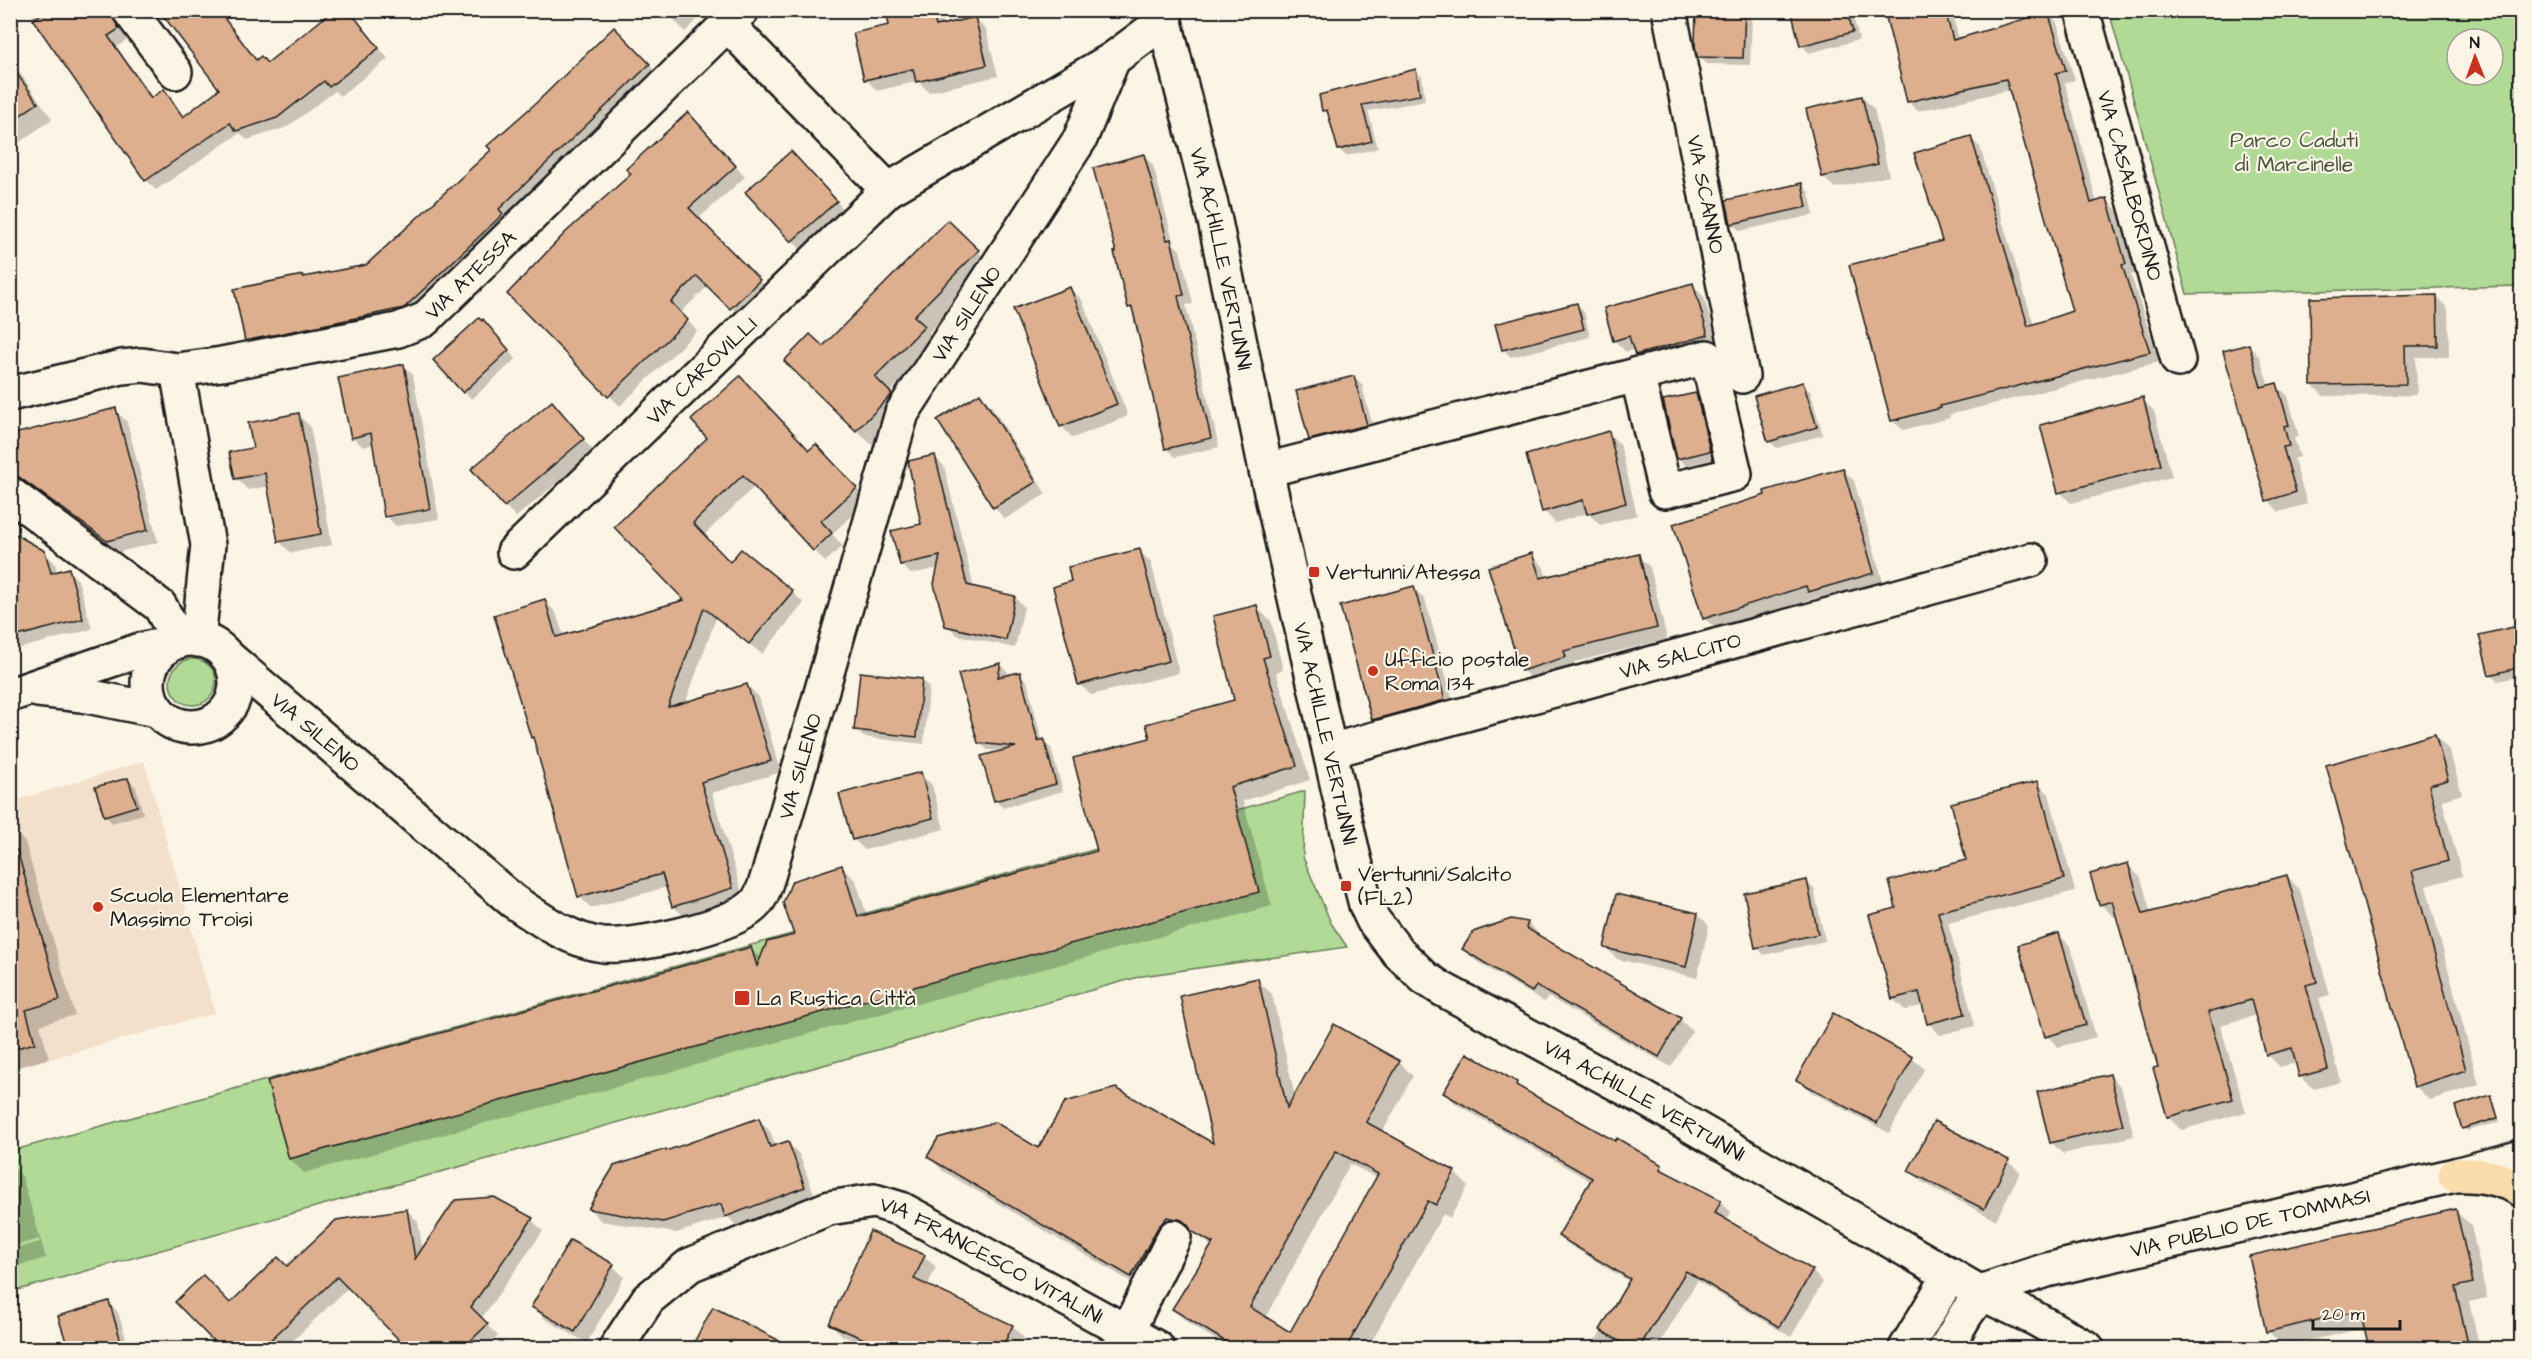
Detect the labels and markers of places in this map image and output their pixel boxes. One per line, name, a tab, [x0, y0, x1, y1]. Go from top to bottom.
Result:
place label: Vertunni/Atessa	[1326, 558, 1480, 587]
marker: Vertunni/Atessa	[1307, 565, 1321, 579]
place label: Ufficio postale Roma 134	[1385, 645, 1529, 698]
marker: Ufficio postale Roma 134	[1366, 664, 1380, 678]
place label: Vertunni/Salcito (FL2)	[1358, 860, 1511, 913]
marker: Vertunni/Salcito (FL2)	[1339, 879, 1353, 893]
place label: Scuola Elementare Massimo Troisi	[110, 881, 289, 934]
marker: Scuola Elementare Massimo Troisi	[91, 900, 105, 914]
place label: La Rustica Città	[756, 984, 916, 1013]
marker: La Rustica Città	[733, 989, 751, 1007]

